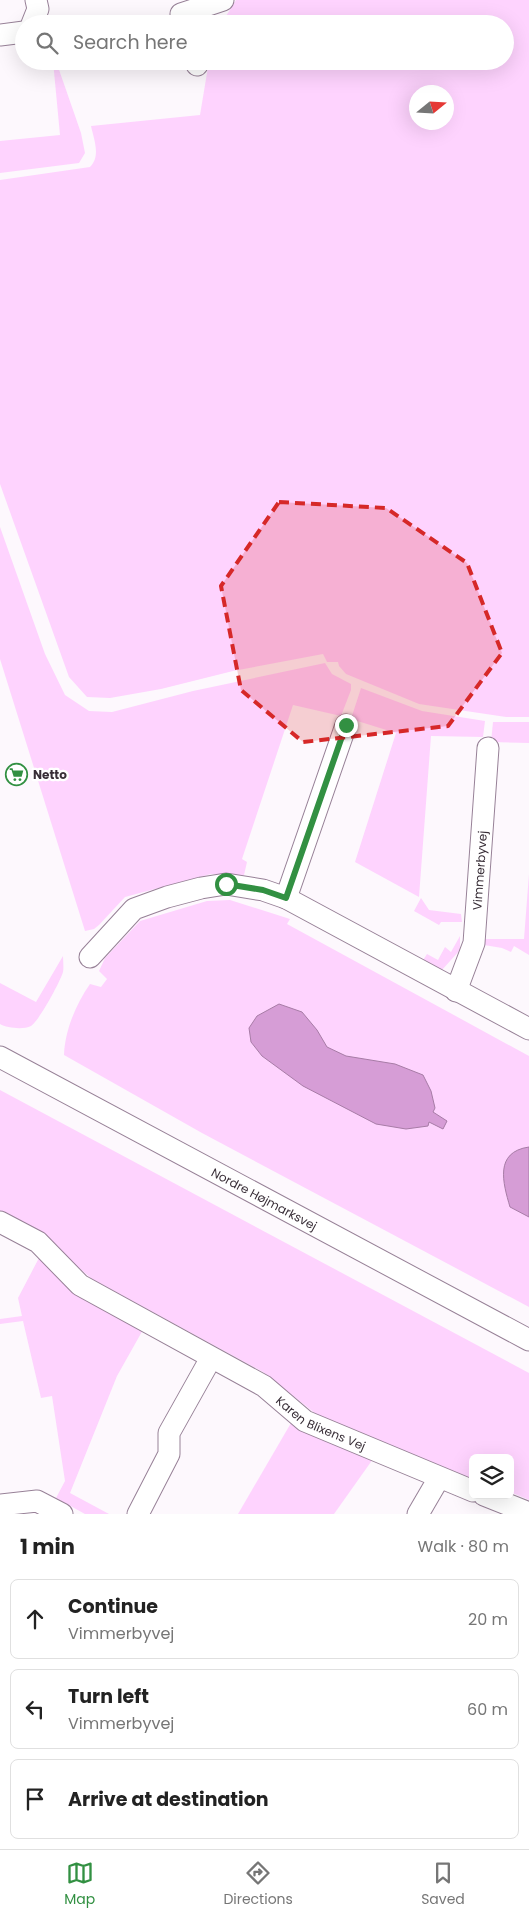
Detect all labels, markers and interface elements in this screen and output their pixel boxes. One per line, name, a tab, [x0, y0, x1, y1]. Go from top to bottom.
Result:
search box	[15, 15, 514, 70]
icon: search	[33, 29, 61, 57]
text: Search here	[73, 29, 187, 56]
north arrow	[409, 85, 454, 130]
route end	[335, 714, 358, 737]
supermarket icon: Netto	[5, 762, 29, 786]
place label: Netto	[33, 766, 67, 783]
street label: Vimmerbyvej	[468, 830, 491, 911]
route start	[215, 873, 238, 896]
street label: Nordre Højmarksvej	[209, 1163, 320, 1234]
street label: Karen Blixens Vej	[273, 1392, 369, 1454]
map controls	[469, 1454, 514, 1499]
button: layers	[469, 1454, 514, 1499]
text: 1 min	[20, 1532, 75, 1561]
text: Walk · 80 m	[418, 1535, 509, 1558]
text: Continue	[68, 1593, 158, 1620]
icon: ahead	[21, 1605, 49, 1633]
text: 20 m	[468, 1608, 508, 1631]
text: Vimmerbyvej	[68, 1622, 174, 1645]
text: Turn left	[68, 1683, 149, 1710]
icon: left	[21, 1695, 49, 1723]
text: 60 m	[467, 1698, 508, 1721]
text: Vimmerbyvej	[68, 1712, 174, 1735]
icon: arrive	[21, 1785, 49, 1813]
text: Arrive at destination	[68, 1786, 269, 1813]
tab: Map	[64, 1859, 95, 1910]
tab: Directions	[223, 1859, 293, 1910]
tab: Saved	[421, 1859, 465, 1910]

